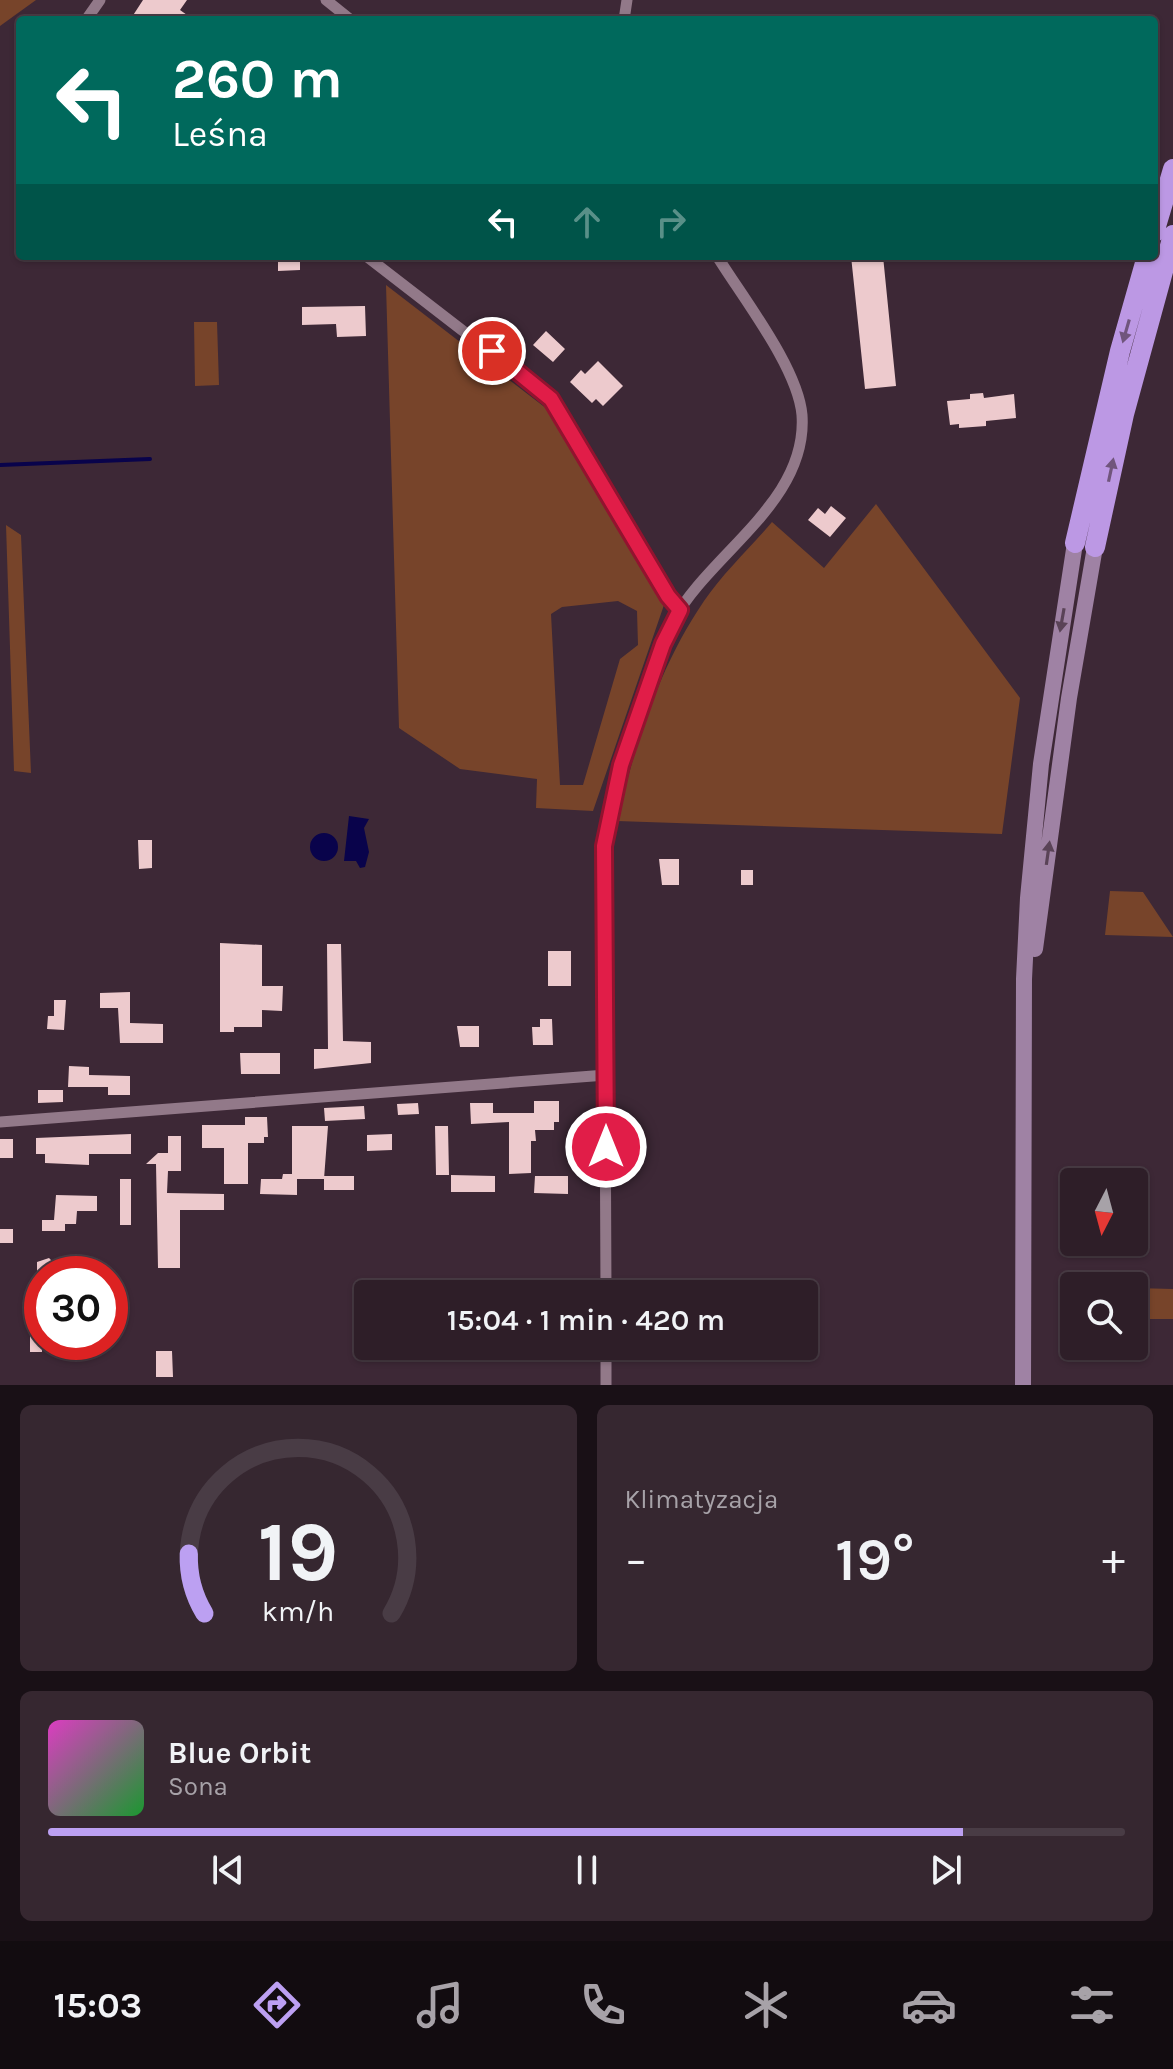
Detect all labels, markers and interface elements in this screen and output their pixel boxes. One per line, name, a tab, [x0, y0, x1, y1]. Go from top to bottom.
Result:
text: 260 m	[172, 46, 343, 111]
icon: left	[40, 48, 144, 152]
text: Leśna	[172, 113, 268, 155]
icon: left	[481, 200, 525, 244]
icon: ahead	[565, 200, 609, 244]
icon: right	[649, 200, 693, 244]
pin	[458, 317, 526, 385]
one-way arrow	[1119, 318, 1131, 343]
icon: arrive	[470, 329, 514, 373]
one-way arrow	[1105, 458, 1118, 483]
one-way arrow	[1055, 608, 1068, 633]
one-way arrow	[1042, 841, 1055, 866]
position arrow	[564, 1105, 648, 1189]
north arrow	[1060, 1168, 1148, 1256]
map controls	[1060, 1168, 1148, 1360]
speed limit sign: 30	[24, 1256, 128, 1360]
button: search	[1060, 1272, 1148, 1360]
text: 15:04 · 1 min · 420 m	[447, 1302, 725, 1338]
text: Klimatyzacja	[625, 1484, 778, 1515]
text: 19	[258, 1504, 338, 1601]
text: 19°	[835, 1525, 915, 1595]
text: −	[625, 1534, 648, 1585]
text: +	[1102, 1534, 1125, 1585]
text: km/h	[262, 1595, 334, 1628]
text: Blue Orbit	[168, 1735, 311, 1771]
text: Sona	[168, 1771, 228, 1802]
icon: previous	[206, 1848, 250, 1892]
icon: pause	[565, 1848, 609, 1892]
icon: next	[924, 1848, 968, 1892]
icon: directions	[249, 1977, 305, 2033]
icon: music	[412, 1977, 468, 2033]
icon: phone	[575, 1977, 631, 2033]
icon: climate	[738, 1977, 794, 2033]
icon: car	[901, 1977, 957, 2033]
icon: filters	[1064, 1977, 1120, 2033]
text: 15:03	[53, 1984, 142, 2026]

